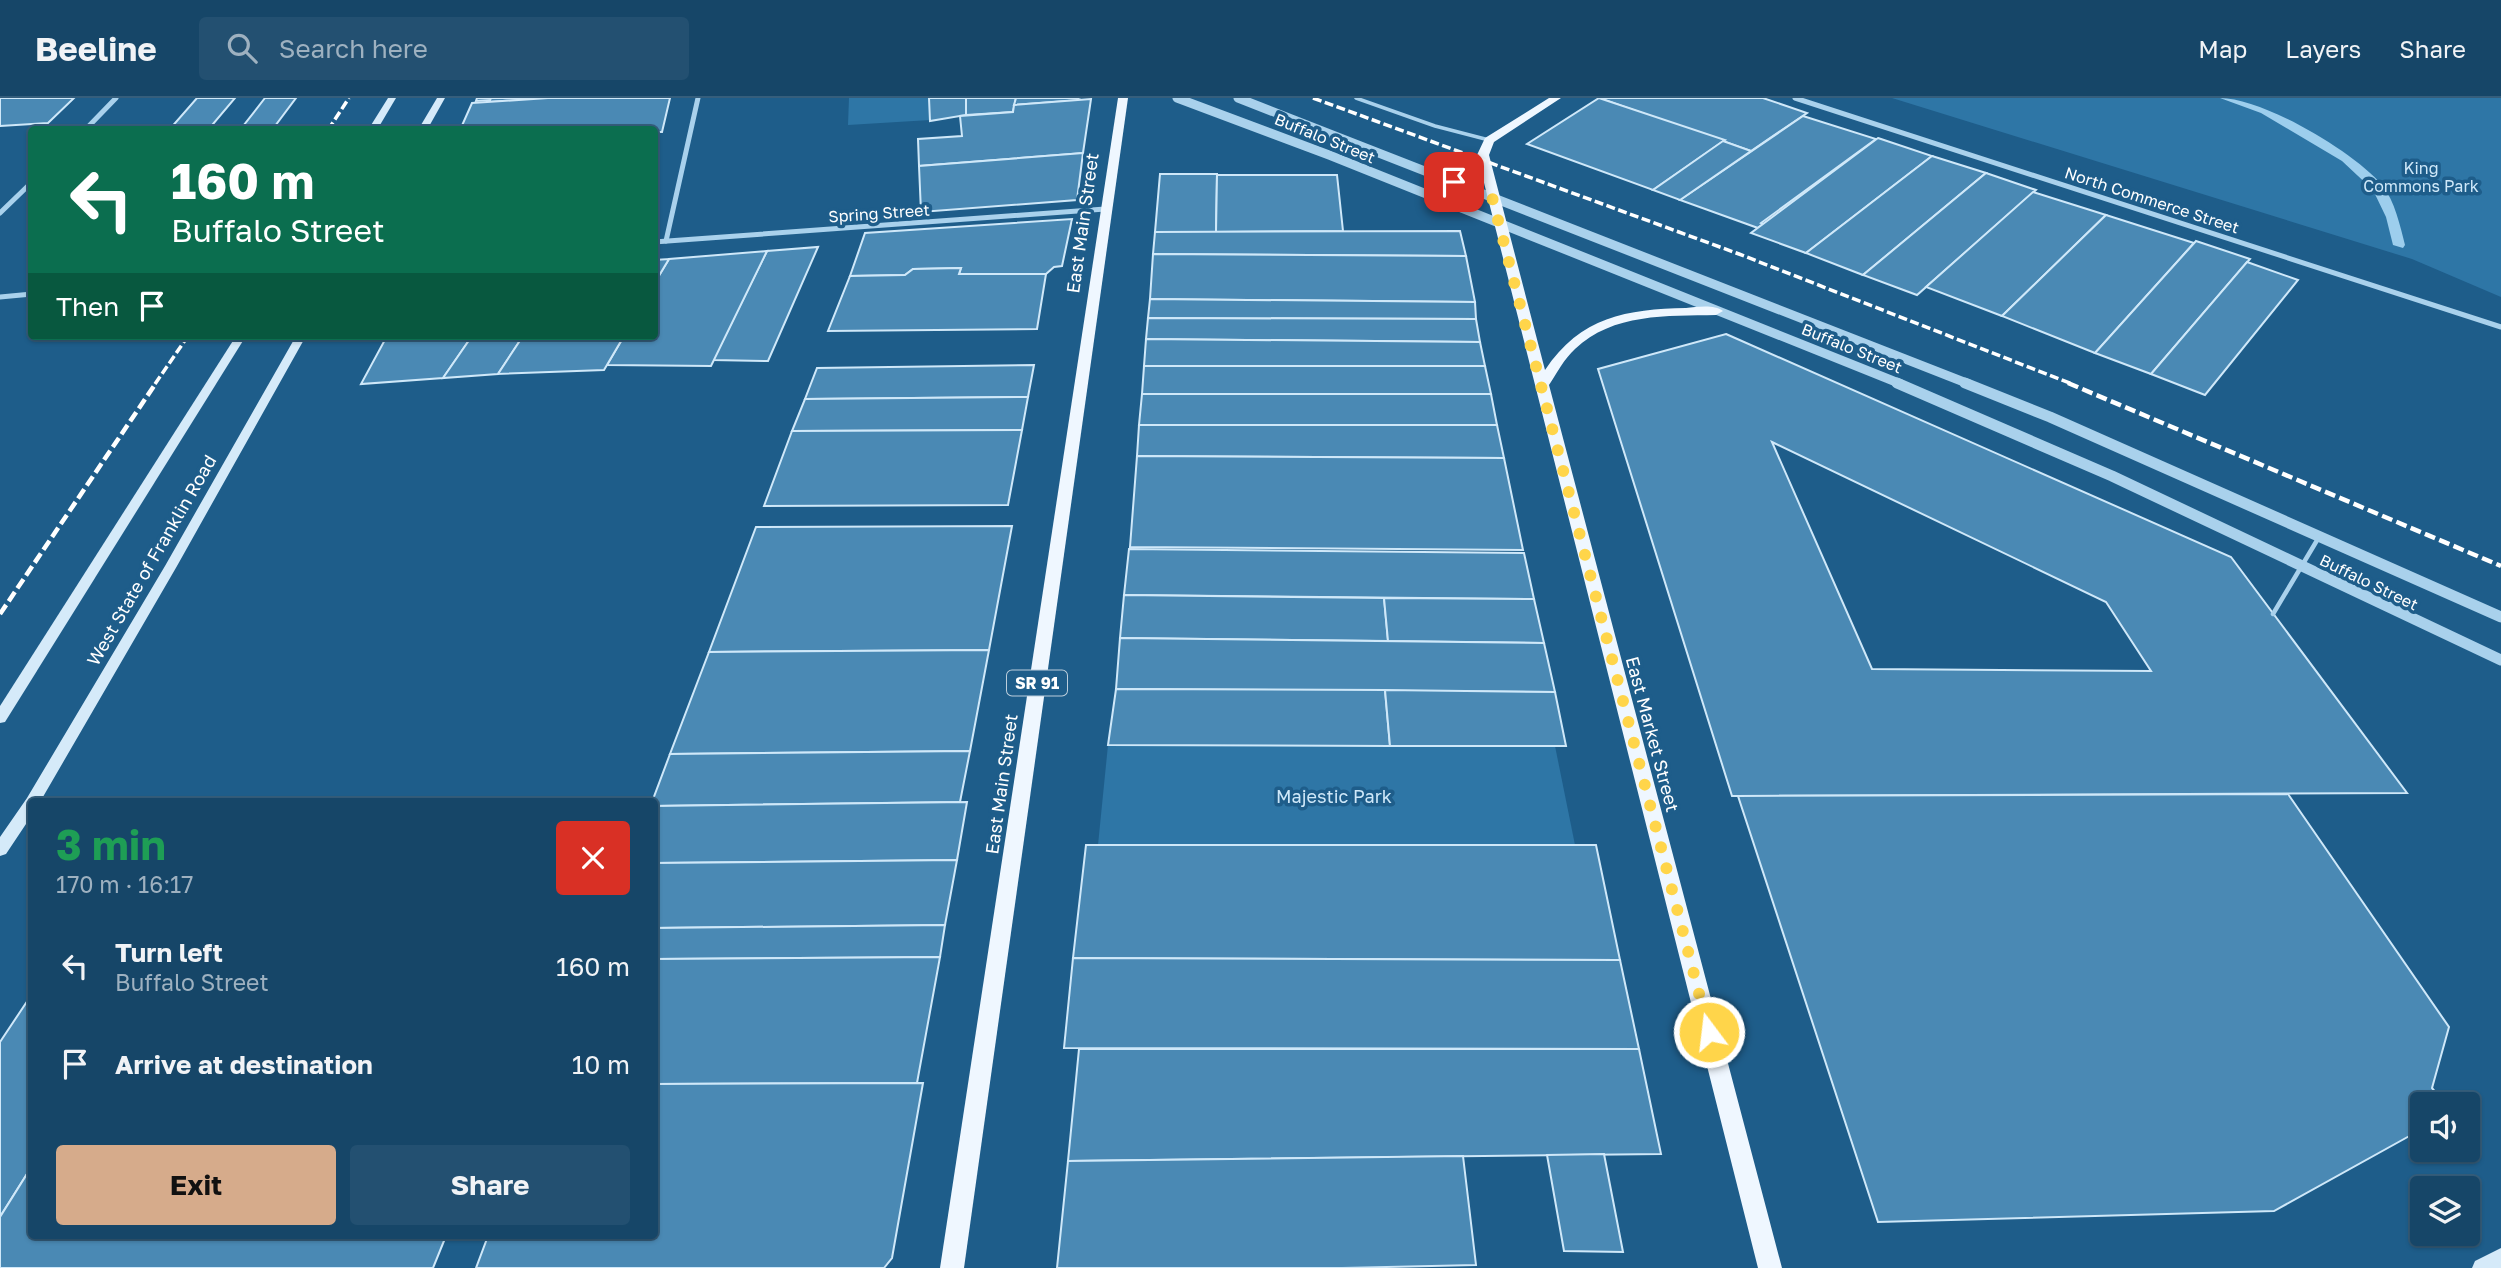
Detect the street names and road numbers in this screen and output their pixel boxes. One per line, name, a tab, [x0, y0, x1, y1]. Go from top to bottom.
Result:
street label: Buffalo Street	[1272, 109, 1378, 167]
street label: East Main Street	[1061, 151, 1103, 295]
street label: North Commerce Street	[2062, 162, 2242, 238]
street label: Spring Street	[828, 199, 930, 227]
street label: Buffalo Street	[1799, 319, 1905, 377]
street label: West State of Franklin Road	[82, 451, 220, 669]
street label: Buffalo Street	[2317, 550, 2421, 614]
street label: East Market Street	[1622, 654, 1684, 814]
road number: SR 91	[1007, 670, 1067, 696]
street label: East Main Street	[980, 712, 1022, 856]

